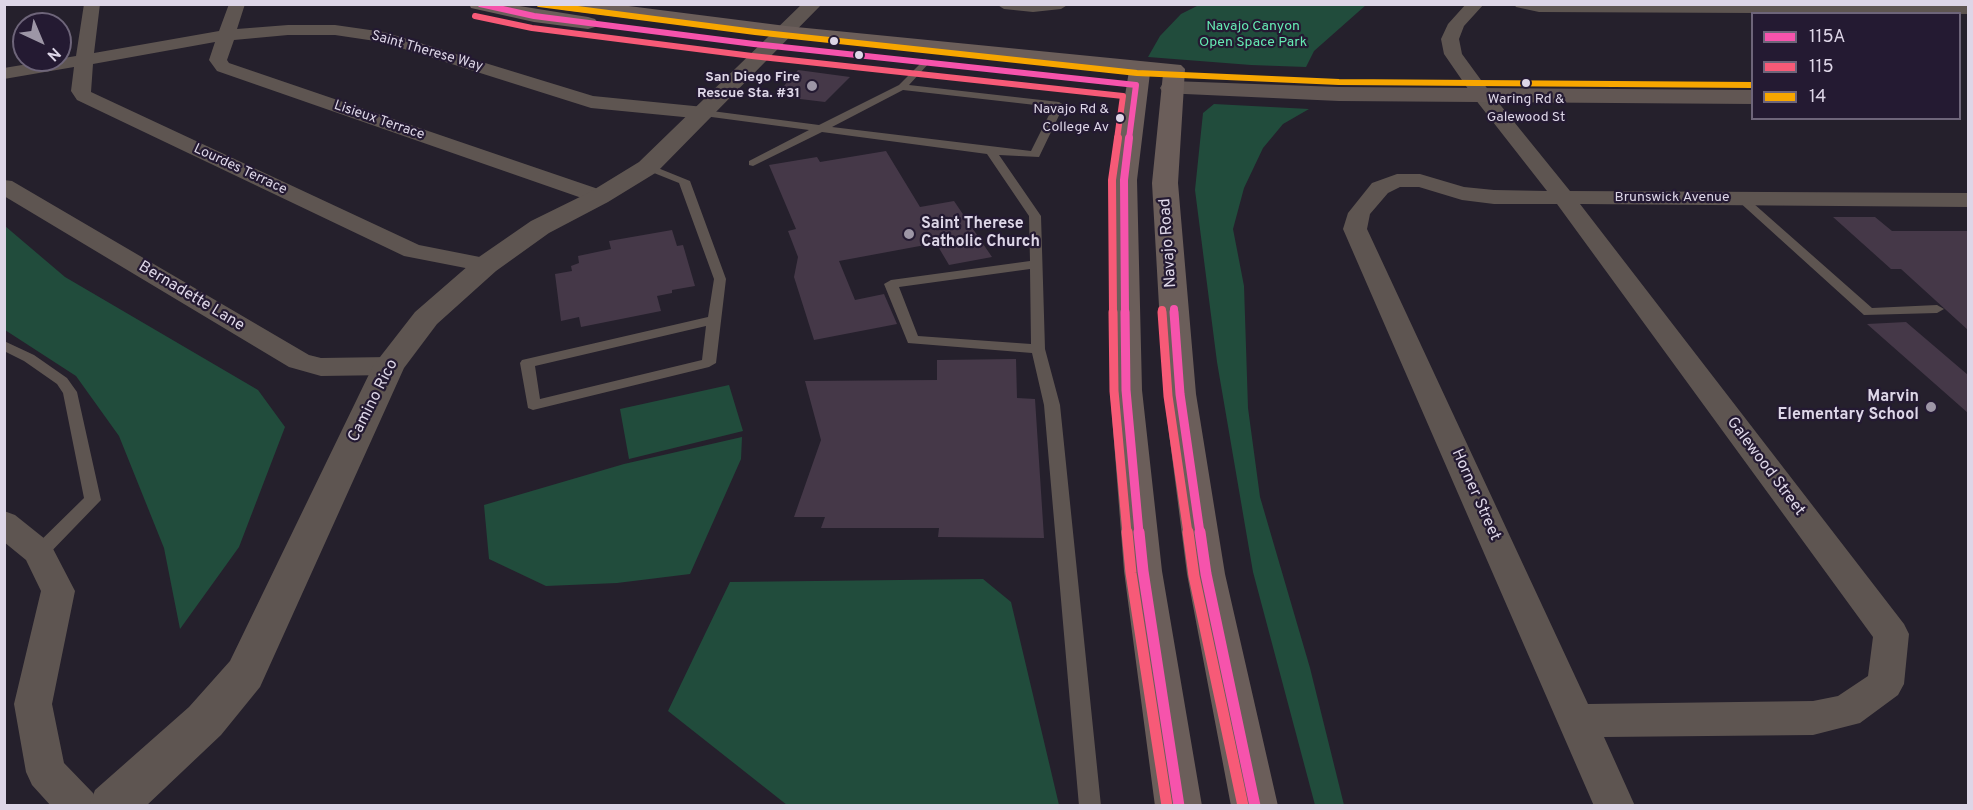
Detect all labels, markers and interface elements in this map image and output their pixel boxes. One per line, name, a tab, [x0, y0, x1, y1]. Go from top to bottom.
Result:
north arrow	[12, 12, 72, 72]
legend	[1751, 12, 1961, 120]
park label: Navajo Canyon Open Space Park	[1199, 19, 1307, 51]
text: 115A	[1809, 26, 1845, 49]
street label: Saint Therese Way	[369, 28, 485, 76]
unlabelled marker	[828, 35, 840, 47]
text: N	[42, 42, 64, 65]
unlabelled marker	[853, 49, 865, 61]
text: 115	[1809, 56, 1834, 79]
place label: San Diego Fire Rescue Sta. #31	[697, 70, 800, 102]
marker: Waring Rd & Galewood St	[1520, 77, 1532, 89]
marker: San Diego Fire Rescue Sta. #31	[805, 79, 819, 93]
text: 14	[1809, 86, 1827, 109]
place label: Waring Rd & Galewood St	[1487, 92, 1565, 124]
street label: Lisieux Terrace	[331, 98, 427, 144]
place label: Navajo Rd & College Av	[1033, 102, 1109, 134]
marker: Navajo Rd & College Av	[1114, 112, 1126, 124]
street label: Lourdes Terrace	[191, 141, 289, 199]
street label: Brunswick Avenue	[1615, 190, 1729, 206]
street label: Navajo Road	[1156, 198, 1182, 288]
place label: Saint Therese Catholic Church	[921, 215, 1040, 253]
marker: Saint Therese Catholic Church	[902, 227, 916, 241]
street label: Bernadette Lane	[135, 258, 247, 336]
street label: Camino Rico	[345, 356, 403, 446]
place label: Marvin Elementary School	[1777, 388, 1919, 426]
marker: Marvin Elementary School	[1924, 400, 1938, 414]
street label: Galewood Street	[1722, 414, 1808, 520]
street label: Horner Street	[1446, 446, 1504, 544]

